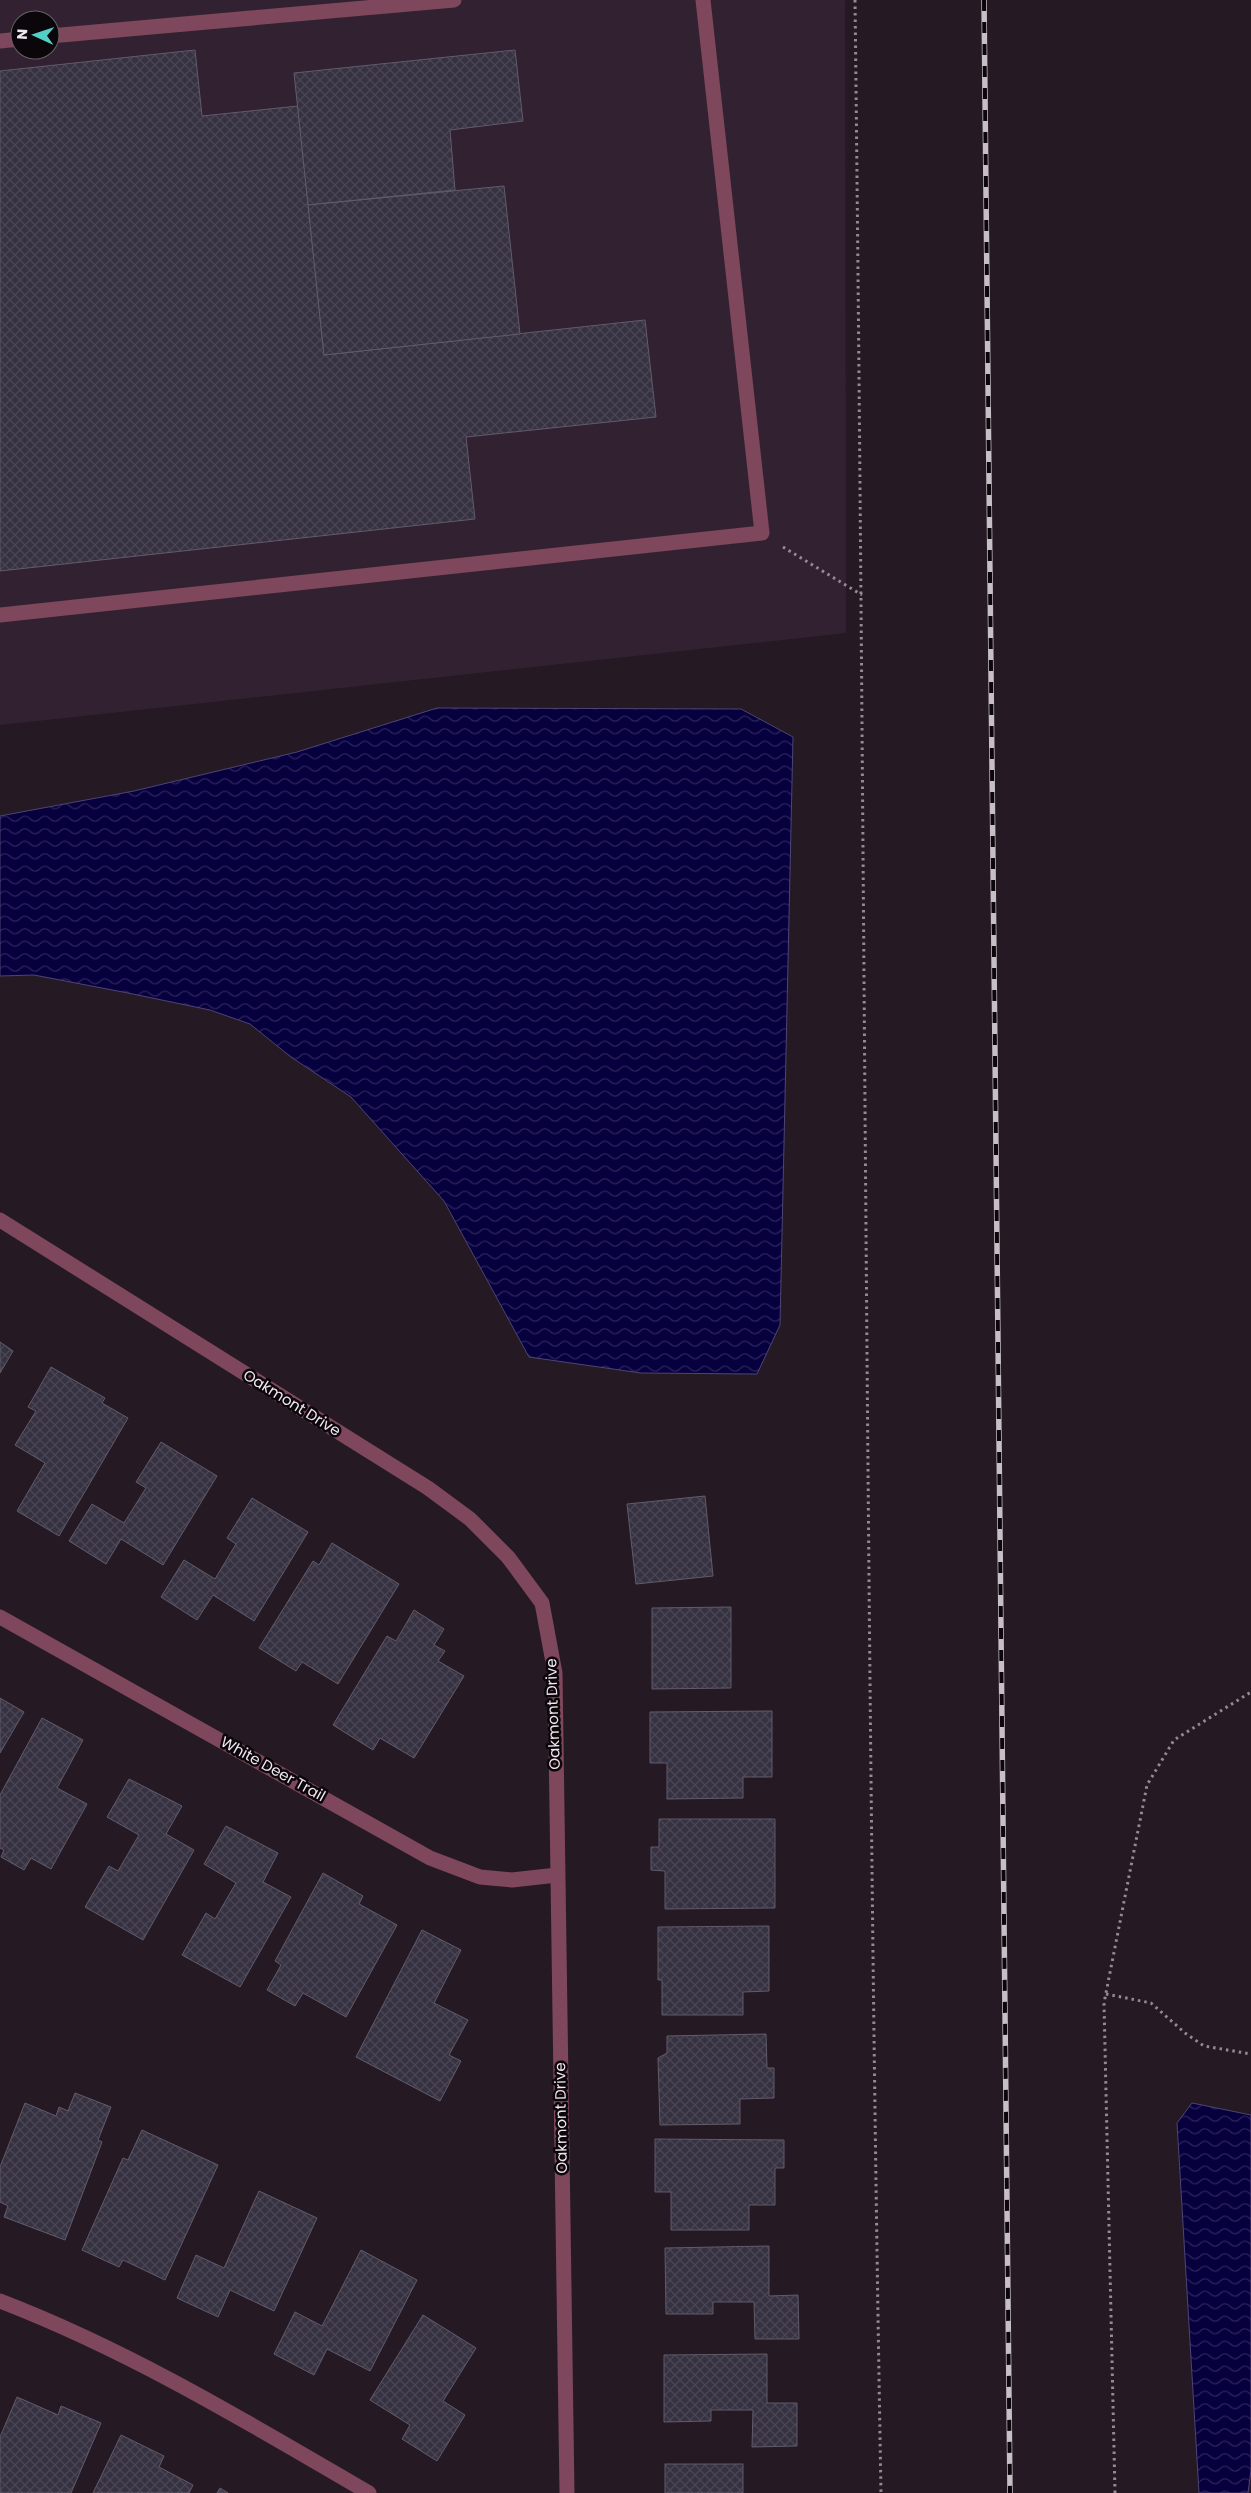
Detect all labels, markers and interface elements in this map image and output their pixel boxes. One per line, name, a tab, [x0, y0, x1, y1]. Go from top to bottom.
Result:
north arrow	[10, 10, 60, 60]
text: N	[12, 29, 32, 40]
street label: Oakmont Drive	[239, 1364, 345, 1441]
street label: Oakmont Drive	[540, 1658, 565, 1770]
street label: White Deer Trail	[217, 1731, 329, 1806]
street label: Oakmont Drive	[549, 2062, 572, 2174]

